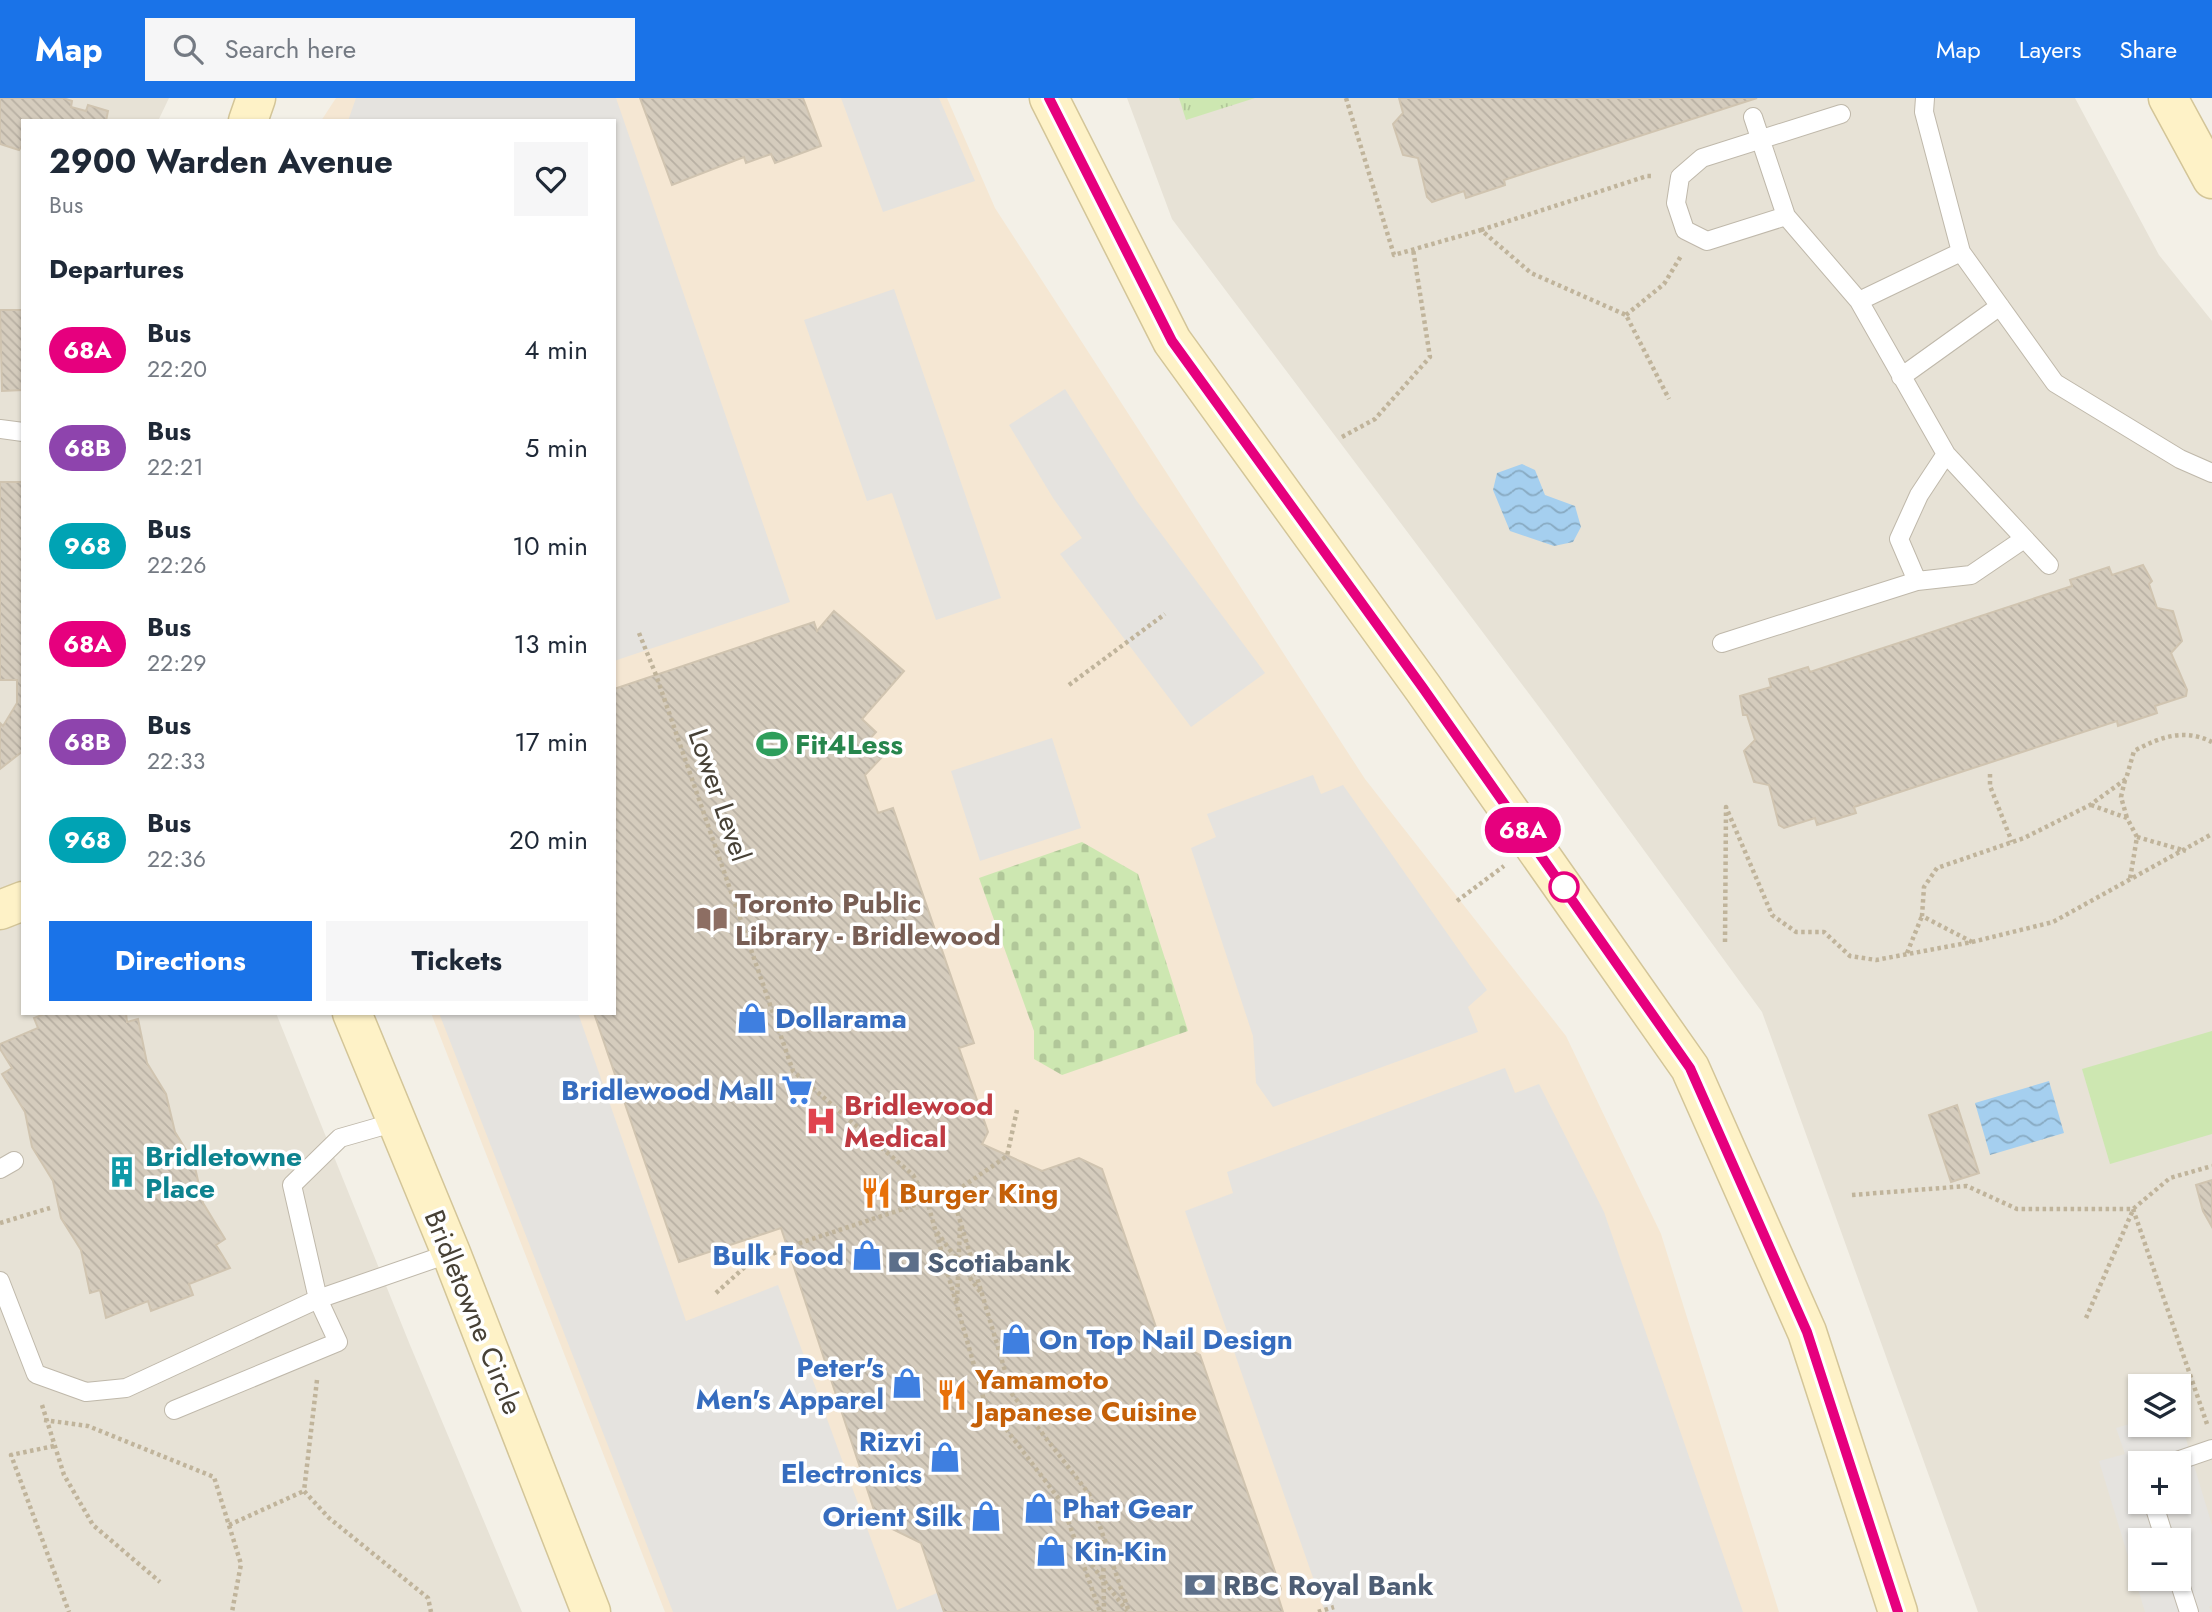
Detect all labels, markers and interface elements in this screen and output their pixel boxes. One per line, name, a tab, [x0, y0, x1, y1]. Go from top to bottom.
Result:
search box	[145, 18, 635, 81]
text: Map	[35, 26, 103, 73]
icon: search	[169, 30, 207, 68]
text: Search here	[225, 30, 356, 68]
text: Map	[1936, 32, 1981, 67]
text: Layers	[2019, 32, 2081, 67]
text: Share	[2119, 32, 2177, 67]
text: 2900 Warden Avenue	[49, 138, 393, 185]
button: heart	[514, 142, 588, 216]
text: Bus	[49, 188, 83, 222]
text: Departures	[49, 250, 184, 288]
text: Bus	[147, 314, 191, 352]
text: 4 min	[524, 331, 588, 369]
text: 68A	[63, 332, 112, 367]
text: 22:20	[147, 352, 207, 386]
text: Bus	[147, 412, 191, 450]
text: 5 min	[525, 429, 588, 467]
text: 68B	[64, 430, 111, 465]
text: 22:21	[147, 450, 204, 484]
text: Bus	[147, 510, 191, 548]
text: 10 min	[512, 527, 588, 565]
text: 968	[64, 528, 111, 563]
text: 22:26	[147, 548, 206, 582]
text: Bus	[147, 608, 191, 646]
text: 13 min	[514, 625, 588, 663]
text: 68A	[63, 626, 112, 661]
text: 22:29	[147, 646, 206, 680]
text: Bus	[147, 706, 191, 744]
text: 17 min	[514, 723, 588, 761]
street label: Lower Level	[678, 723, 761, 867]
text: 68B	[64, 724, 111, 759]
place label: Fit4Less	[795, 724, 903, 765]
sports icon: Fit4Less	[755, 727, 789, 761]
text: 22:33	[147, 744, 205, 778]
text: Bus	[147, 804, 191, 842]
line badge: 68A	[1483, 807, 1563, 853]
text: 68A	[1499, 812, 1547, 847]
text: 20 min	[509, 821, 588, 859]
text: 968	[64, 822, 111, 857]
text: 22:36	[147, 842, 206, 876]
unlabelled marker	[1549, 872, 1579, 902]
place label: Toronto Public Library - Bridlewood	[735, 883, 1001, 956]
library icon: Toronto Public Library - Bridlewood	[695, 902, 729, 936]
button: Directions	[49, 921, 312, 1001]
button: Tickets	[326, 921, 588, 1001]
place label: Dollarama	[775, 998, 907, 1039]
shop icon: Dollarama	[735, 1001, 769, 1035]
place label: Bridlewood Mall	[561, 1070, 774, 1111]
supermarket icon: Bridlewood Mall	[780, 1073, 814, 1107]
place label: Bridlewood Medical	[844, 1085, 994, 1158]
hospital icon: Bridlewood Medical	[804, 1104, 838, 1138]
place label: Bridletowne Place	[145, 1136, 302, 1209]
building icon: Bridletowne Place	[105, 1155, 139, 1189]
place label: Burger King	[899, 1173, 1058, 1214]
restaurant icon: Burger King	[859, 1176, 893, 1210]
street label: Bridletowne Circle	[414, 1204, 533, 1421]
place label: Bulk Food	[712, 1235, 844, 1276]
shop icon: Bulk Food	[850, 1238, 884, 1272]
place label: Scotiabank	[927, 1242, 1071, 1283]
bank icon: Scotiabank	[887, 1245, 921, 1279]
place label: On Top Nail Design	[1039, 1319, 1293, 1360]
shop icon: On Top Nail Design	[999, 1322, 1033, 1356]
place label: Peter's Men's Apparel	[696, 1347, 884, 1420]
place label: Yamamoto Japanese Cuisine	[970, 1359, 1197, 1432]
shop icon: Peter's Men's Apparel	[890, 1366, 924, 1400]
map controls	[2128, 1374, 2191, 1591]
button: layers	[2128, 1374, 2191, 1437]
restaurant icon: Yamamoto Japanese Cuisine	[935, 1378, 969, 1412]
place label: Rizvi Electronics	[781, 1421, 922, 1494]
shop icon: Rizvi Electronics	[928, 1440, 962, 1474]
button: +	[2128, 1451, 2191, 1514]
place label: Phat Gear	[1062, 1488, 1194, 1529]
shop icon: Phat Gear	[1022, 1491, 1056, 1525]
place label: Orient Silk	[822, 1496, 963, 1537]
shop icon: Orient Silk	[969, 1499, 1003, 1533]
button: −	[2128, 1528, 2191, 1591]
place label: Kin-Kin	[1074, 1531, 1167, 1572]
shop icon: Kin-Kin	[1034, 1534, 1068, 1568]
place label: RBC Royal Bank	[1223, 1565, 1434, 1606]
bank icon: RBC Royal Bank	[1183, 1568, 1217, 1602]

